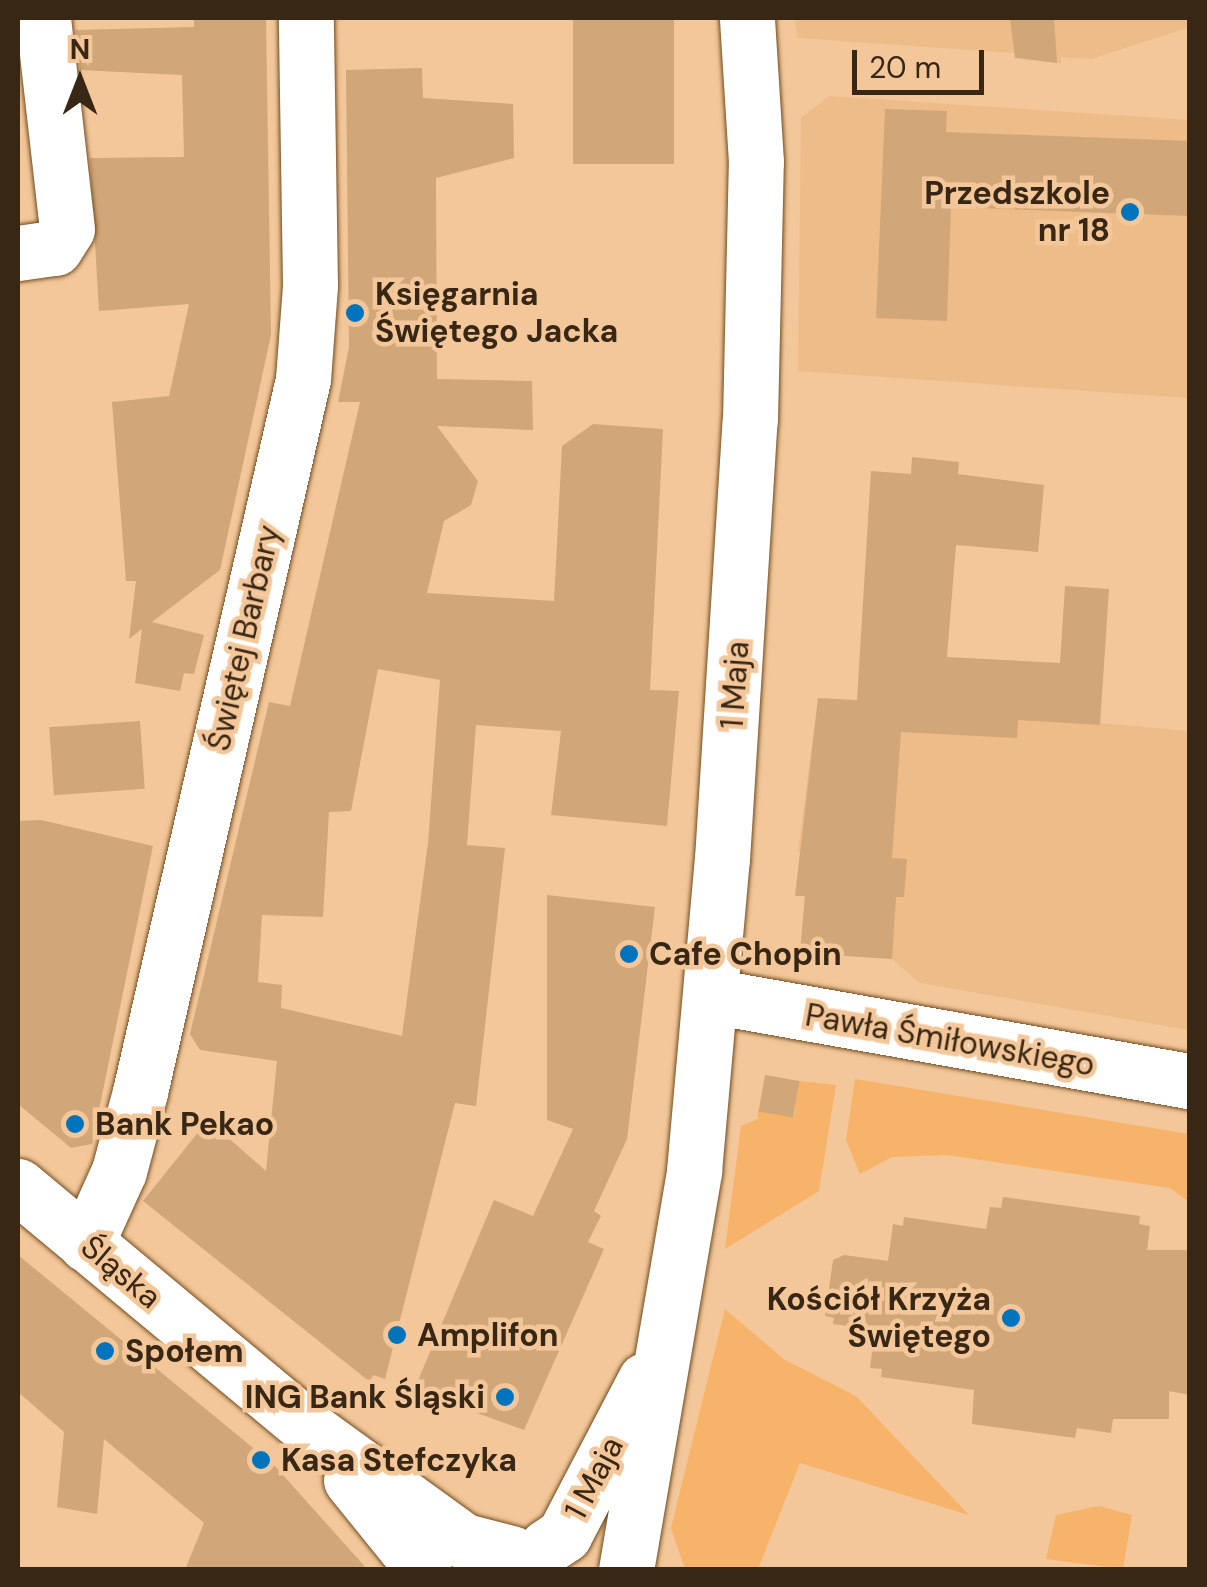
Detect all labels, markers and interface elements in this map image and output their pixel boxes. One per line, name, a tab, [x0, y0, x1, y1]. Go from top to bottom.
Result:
north arrow	[30, 30, 130, 130]
scale bar	[857, 30, 990, 92]
text: N	[70, 31, 90, 68]
text: 20 m	[869, 48, 941, 87]
place label: Przedszkole nr 18	[924, 175, 1110, 250]
marker: Przedszkole nr 18	[1119, 201, 1141, 223]
place label: Księgarnia Świętego Jacka	[375, 276, 618, 351]
marker: Księgarnia Świętego Jacka	[344, 302, 366, 324]
street label: Świętej Barbary	[199, 521, 289, 755]
street label: 1 Maja	[713, 640, 757, 730]
place label: Cafe Chopin	[649, 935, 842, 973]
marker: Cafe Chopin	[618, 943, 640, 965]
street label: Pawła Śmiłowskiego	[802, 996, 1098, 1084]
place label: Bank Pekao	[95, 1105, 274, 1143]
marker: Bank Pekao	[64, 1113, 86, 1135]
street label: Śląska	[73, 1228, 169, 1316]
place label: Kościół Krzyża Świętego	[767, 1281, 991, 1356]
marker: Kościół Krzyża Świętego	[1000, 1307, 1022, 1329]
place label: Amplifon	[417, 1316, 559, 1354]
marker: Amplifon	[386, 1324, 408, 1346]
place label: Społem	[125, 1332, 244, 1370]
marker: Społem	[94, 1340, 116, 1362]
place label: ING Bank Śląski	[245, 1378, 485, 1416]
marker: ING Bank Śląski	[494, 1386, 516, 1408]
street label: 1 Maja	[556, 1430, 632, 1526]
place label: Kasa Stefczyka	[281, 1441, 517, 1479]
marker: Kasa Stefczyka	[250, 1449, 272, 1471]

